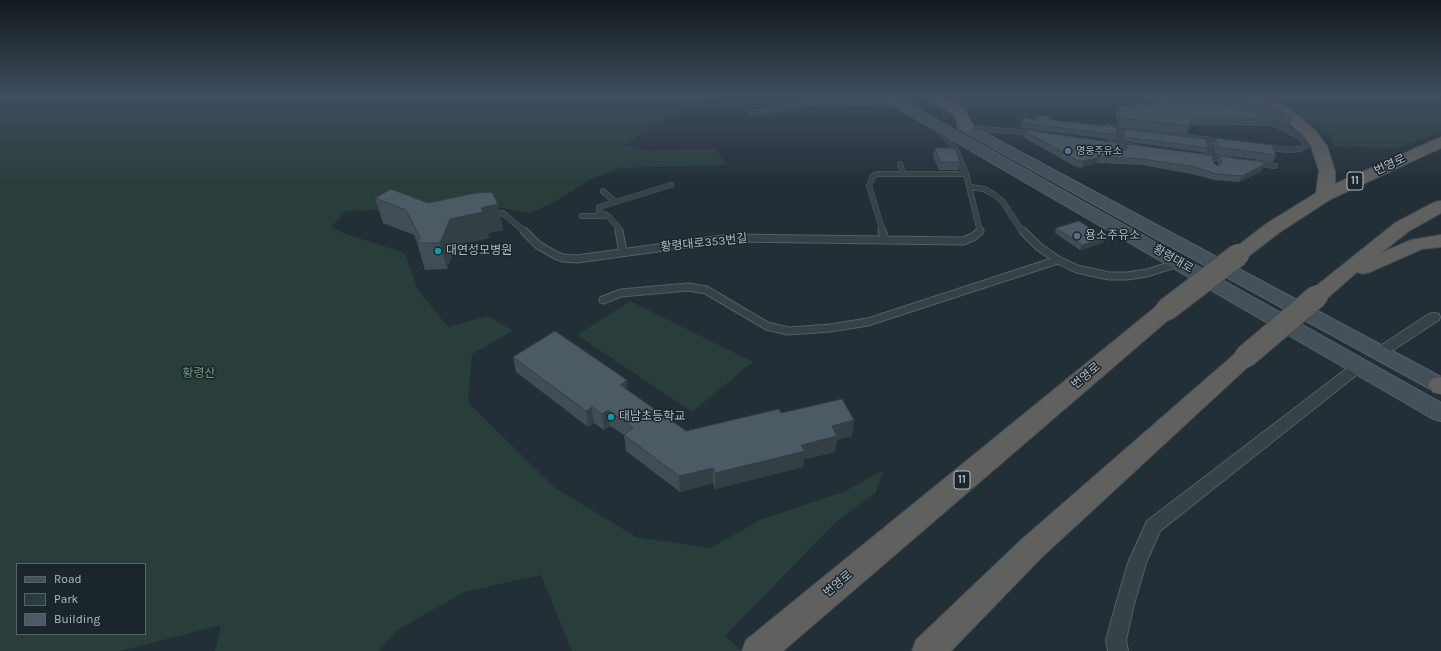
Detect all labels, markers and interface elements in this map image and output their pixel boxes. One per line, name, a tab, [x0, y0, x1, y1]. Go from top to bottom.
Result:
place label: 영웅주유소	[1076, 145, 1122, 157]
marker: 영웅주유소	[1063, 146, 1073, 156]
street label: 번영로	[1372, 151, 1408, 179]
road number: 11	[1347, 172, 1363, 190]
place label: 용소주유소	[1085, 229, 1140, 243]
street label: 황령대로353번길	[660, 231, 748, 255]
marker: 용소주유소	[1072, 231, 1082, 241]
street label: 황령대로	[1150, 242, 1196, 276]
place label: 대연성모병원	[446, 244, 512, 258]
marker: 대연성모병원	[433, 246, 443, 256]
street label: 번영로	[1069, 360, 1103, 392]
park label: 황령산	[182, 367, 216, 381]
place label: 대남초등학교	[619, 410, 685, 424]
marker: 대남초등학교	[606, 412, 616, 422]
road number: 11	[954, 471, 970, 489]
legend	[16, 563, 146, 635]
street label: 번영로	[821, 568, 855, 600]
text: Road	[54, 572, 82, 586]
text: Park	[54, 592, 78, 606]
text: Building	[54, 612, 100, 626]

